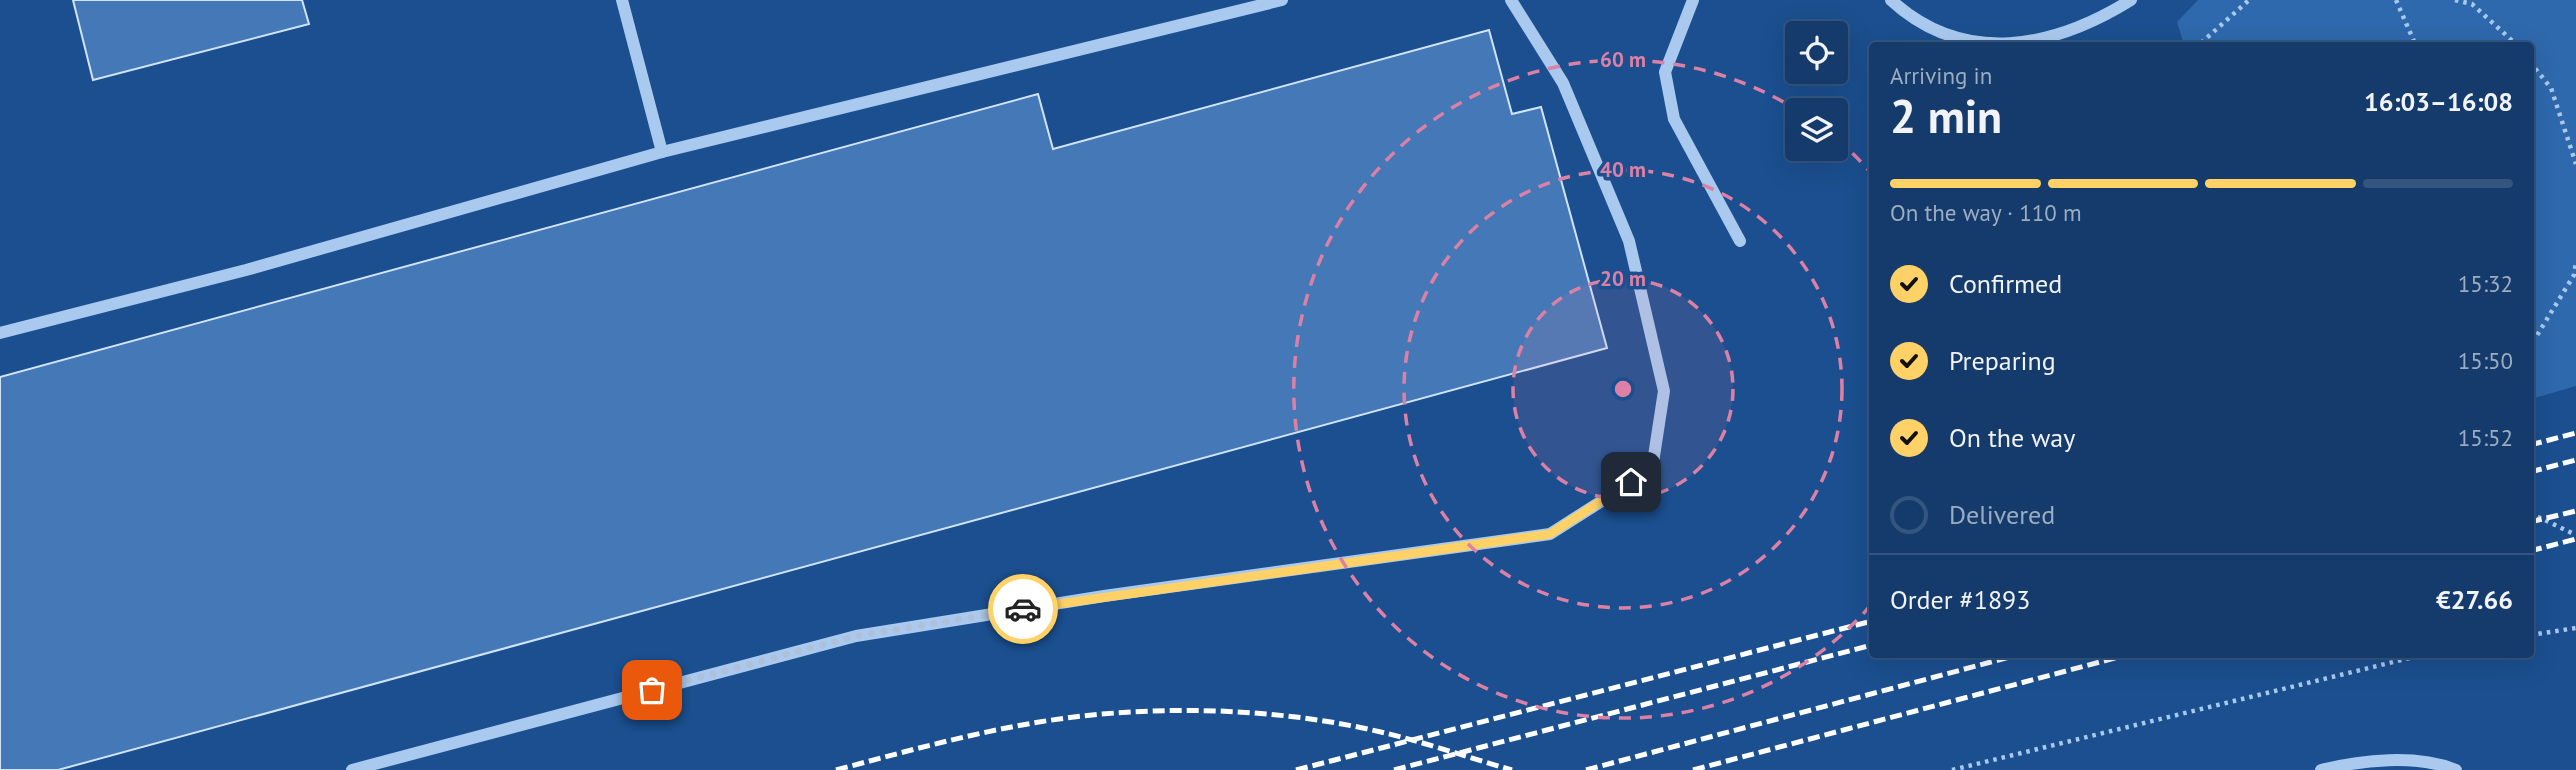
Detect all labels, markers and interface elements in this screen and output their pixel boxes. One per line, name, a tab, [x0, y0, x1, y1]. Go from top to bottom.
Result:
map controls	[1785, 21, 1848, 161]
button: locate	[1785, 21, 1848, 84]
text: 60 m	[1600, 46, 1646, 73]
text: Arriving in	[1890, 61, 1992, 90]
text: 16:03–16:08	[2364, 85, 2513, 118]
text: 2 min	[1890, 86, 2002, 146]
button: layers	[1785, 98, 1848, 161]
text: 40 m	[1600, 156, 1646, 183]
text: On the way · 110 m	[1890, 198, 2082, 227]
text: 20 m	[1600, 265, 1646, 292]
icon: check	[1890, 265, 1928, 303]
text: Confirmed	[1949, 267, 2062, 300]
text: 15:32	[2458, 269, 2513, 298]
icon: check	[1890, 342, 1928, 380]
text: Preparing	[1949, 344, 2056, 377]
text: 15:50	[2458, 346, 2513, 375]
centre of rings	[1611, 377, 1635, 401]
icon: check	[1890, 419, 1928, 457]
text: On the way	[1949, 421, 2075, 454]
text: 15:52	[2458, 423, 2513, 452]
pin	[1601, 452, 1661, 512]
icon: home	[1612, 463, 1650, 501]
text: Delivered	[1949, 498, 2055, 531]
courier	[988, 574, 1058, 644]
text: Order #1893	[1890, 583, 2030, 616]
text: €27.66	[2436, 583, 2513, 616]
icon: car	[1004, 590, 1042, 628]
pin	[622, 660, 682, 720]
icon: bag	[633, 671, 671, 709]

